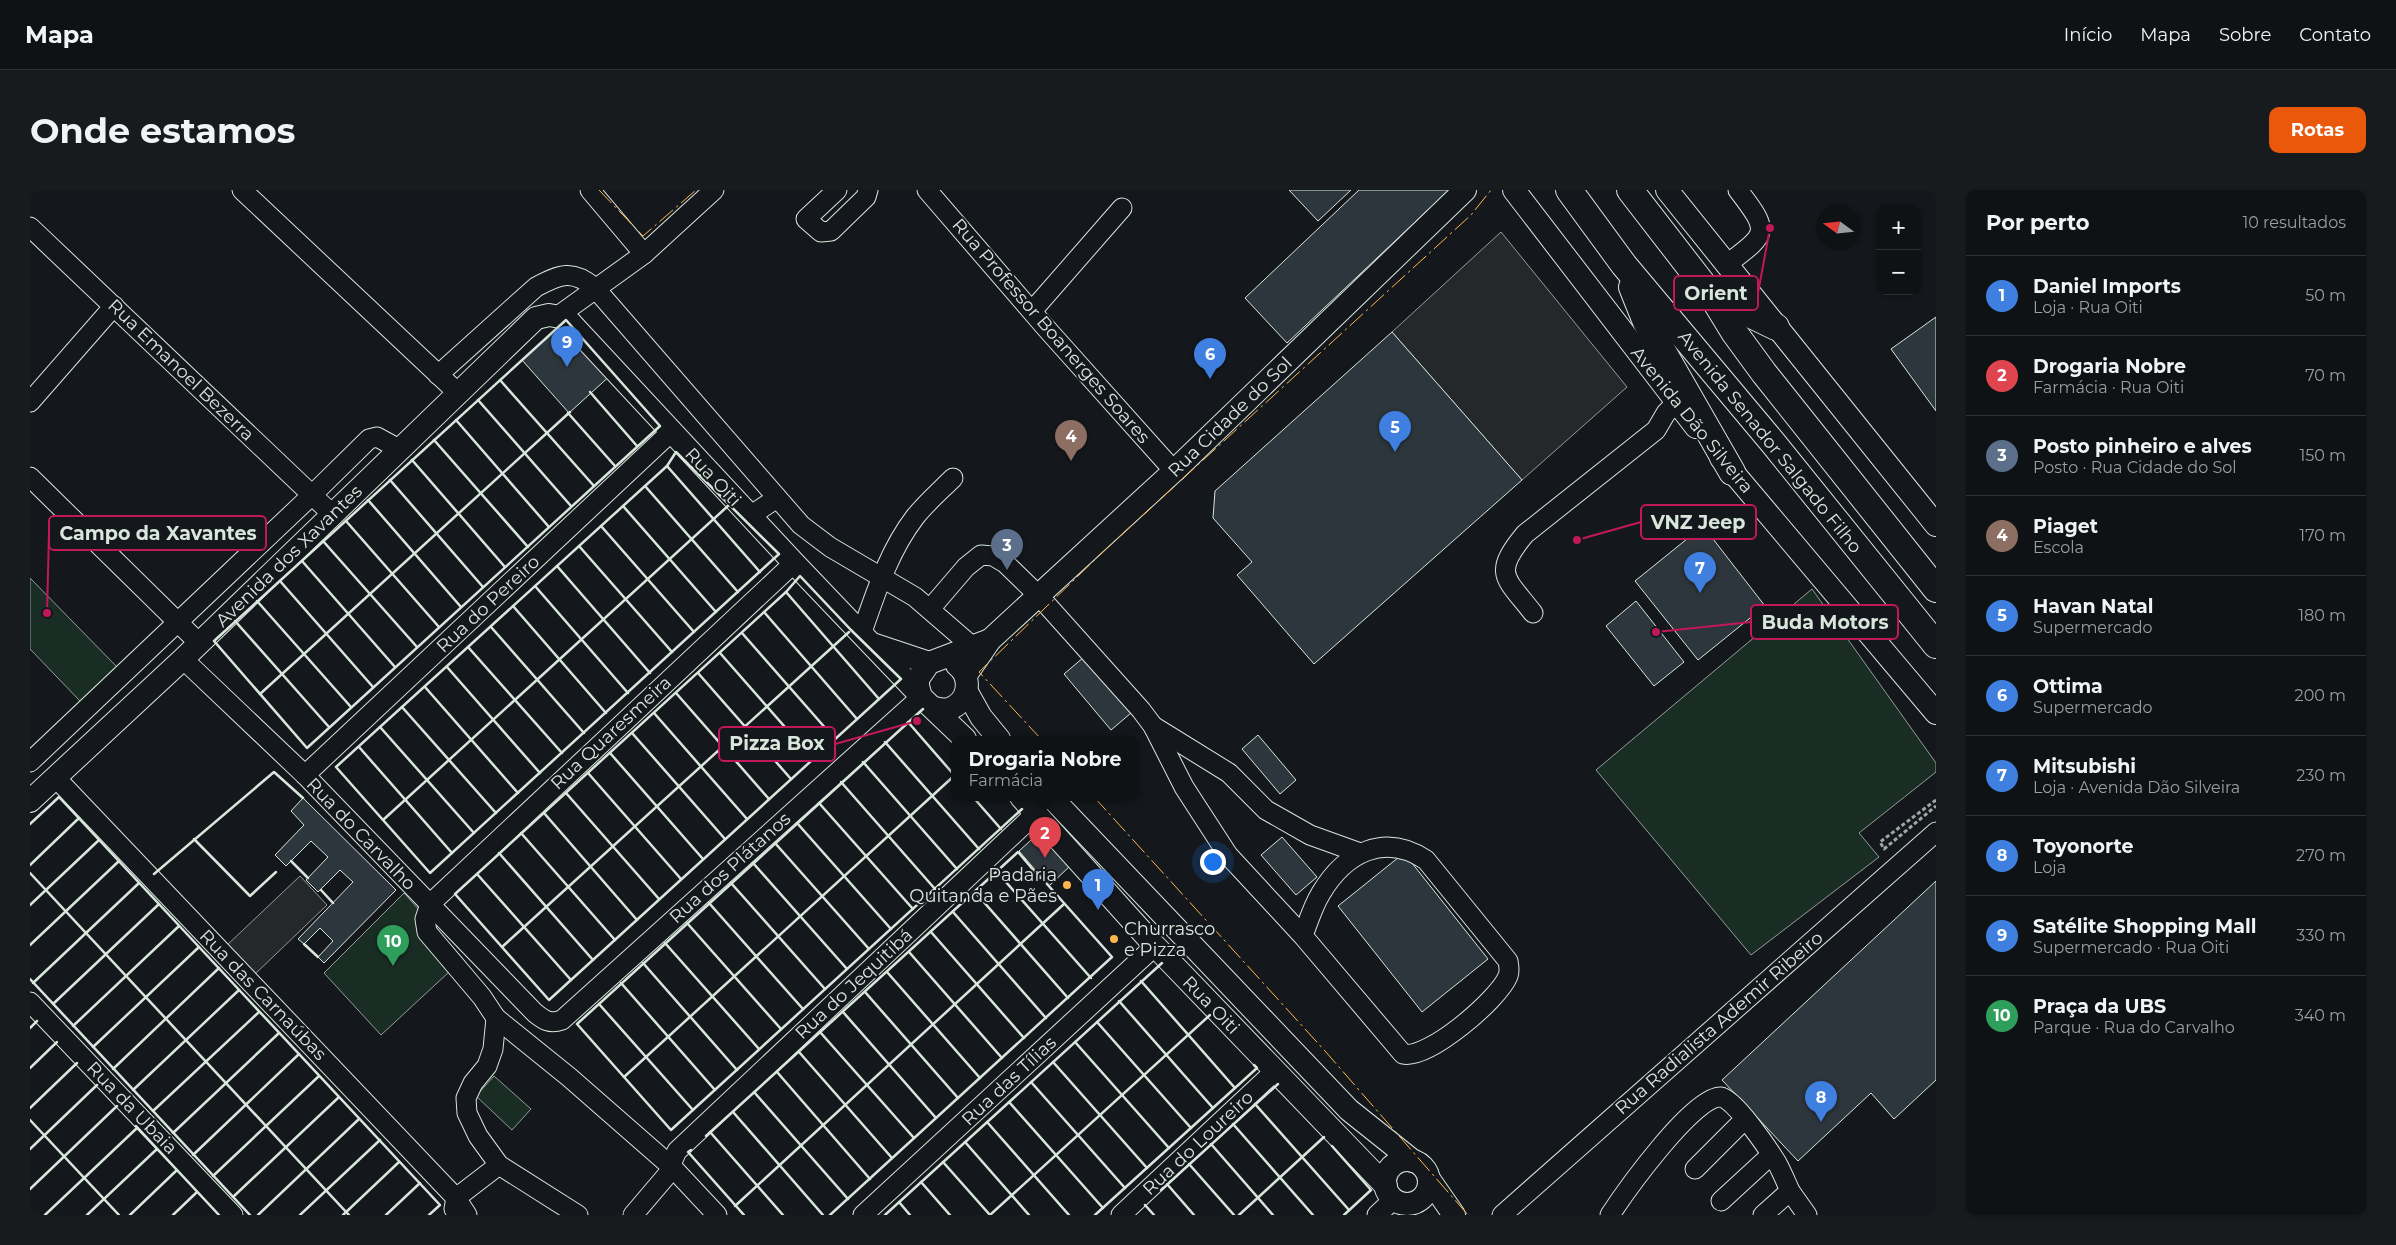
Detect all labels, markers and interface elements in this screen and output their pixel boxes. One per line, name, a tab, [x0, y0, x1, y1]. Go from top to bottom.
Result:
text: Mapa	[25, 20, 94, 49]
text: Início	[2064, 24, 2112, 46]
text: Mapa	[2140, 24, 2191, 46]
text: Sobre	[2219, 24, 2271, 46]
text: Contato	[2299, 24, 2371, 46]
button: Rotas	[2269, 107, 2366, 153]
text: Onde estamos	[30, 109, 295, 152]
north arrow	[1816, 205, 1861, 250]
map controls	[1876, 205, 1921, 295]
button: +	[1876, 205, 1921, 250]
text: Por perto	[1986, 210, 2090, 235]
text: 10 resultados	[2243, 213, 2346, 232]
street label: Rua Professor Boanerges Soares	[947, 214, 1155, 448]
button: −	[1876, 250, 1921, 295]
text: Daniel Imports	[2033, 275, 2181, 298]
callout: Orient	[1674, 276, 1758, 310]
text: Orient	[1684, 282, 1748, 305]
text: 1	[1999, 286, 2005, 305]
text: 50 m	[2305, 286, 2346, 305]
street label: Rua Emanoel Bezerra	[103, 295, 259, 445]
text: Loja · Rua Oiti	[2033, 298, 2143, 317]
pin: 9	[551, 326, 583, 367]
street label: Avenida Senador Salgado Filho	[1673, 326, 1867, 558]
pin: 6	[1194, 338, 1226, 379]
street label: Avenida Dão Silveira	[1626, 342, 1758, 498]
street label: Rua Cidade do Sol	[1163, 352, 1297, 482]
text: Drogaria Nobre	[2033, 355, 2186, 378]
text: 2	[1997, 366, 2007, 385]
text: 70 m	[2305, 366, 2346, 385]
text: Farmácia · Rua Oiti	[2033, 378, 2184, 397]
pin: 5	[1379, 411, 1411, 452]
pin: 4	[1055, 420, 1087, 461]
text: Posto pinheiro e alves	[2033, 435, 2252, 458]
street label: Rua Oiti	[680, 443, 746, 511]
text: 3	[1997, 446, 2007, 465]
text: 150 m	[2299, 446, 2346, 465]
text: Posto · Rua Cidade do Sol	[2033, 458, 2237, 477]
street label: Avenida dos Xavantes	[211, 480, 367, 632]
callout: VNZ Jeep	[1641, 505, 1756, 539]
text: VNZ Jeep	[1650, 511, 1745, 534]
text: Piaget	[2033, 515, 2098, 538]
callout: Campo da Xavantes	[49, 516, 266, 550]
text: Campo da Xavantes	[59, 522, 257, 545]
text: 4	[1996, 526, 2008, 545]
text: 170 m	[2299, 526, 2346, 545]
pin: 3	[991, 529, 1023, 570]
text: Escola	[2033, 538, 2084, 557]
street label: Rua do Pereiro	[432, 551, 544, 657]
pin: 7	[1684, 552, 1716, 593]
text: Havan Natal	[2033, 595, 2154, 618]
callout: Buda Motors	[1751, 605, 1898, 639]
text: 5	[1997, 606, 2007, 625]
text: 180 m	[2298, 606, 2346, 625]
text: Buda Motors	[1761, 611, 1889, 634]
text: Supermercado	[2033, 618, 2153, 637]
street label: Rua Quaresmeira	[546, 671, 676, 795]
text: Ottima	[2033, 675, 2103, 698]
text: 6	[1997, 686, 2007, 705]
text: 200 m	[2295, 686, 2346, 705]
text: Supermercado	[2033, 698, 2153, 717]
callout: Pizza Box	[719, 727, 835, 761]
text: Pizza Box	[729, 732, 825, 755]
popup	[951, 736, 1139, 801]
text: Drogaria Nobre	[968, 748, 1122, 771]
text: Mitsubishi	[2033, 755, 2136, 778]
text: 7	[1997, 766, 2007, 785]
text: 230 m	[2296, 766, 2346, 785]
text: Farmácia	[968, 771, 1043, 790]
street label: Rua do Carvalho	[302, 773, 420, 895]
text: Loja · Avenida Dão Silveira	[2033, 778, 2240, 797]
street label: Rua dos Plátanos	[665, 808, 795, 928]
pin: 2	[1029, 817, 1061, 858]
text: Toyonorte	[2033, 835, 2133, 858]
text: 8	[1997, 846, 2007, 865]
text: 270 m	[2296, 846, 2346, 865]
your location	[1200, 849, 1226, 875]
text: Loja	[2033, 858, 2066, 877]
place label: Padaria Quitanda e Pães	[909, 864, 1057, 907]
pin: 1	[1082, 869, 1114, 910]
marker: Padaria Quitanda e Pães	[1061, 879, 1073, 891]
text: Satélite Shopping Mall	[2033, 915, 2256, 938]
place label: Churrasco e Pizza	[1124, 918, 1215, 961]
street label: Rua do Jequitibá	[791, 924, 917, 1044]
street label: Rua das Carnaúbas	[195, 925, 331, 1065]
pin: 10	[377, 925, 409, 966]
text: 9	[1997, 926, 2007, 945]
text: 330 m	[2296, 926, 2346, 945]
street label: Rua Radialista Ademir Ribeiro	[1611, 927, 1827, 1119]
marker: Churrasco e Pizza	[1108, 933, 1120, 945]
text: Supermercado · Rua Oiti	[2033, 938, 2229, 957]
street label: Rua Oiti	[1178, 971, 1244, 1039]
text: Praça da UBS	[2033, 995, 2166, 1018]
text: 10	[1993, 1006, 2011, 1025]
text: 340 m	[2295, 1006, 2346, 1025]
text: Parque · Rua do Carvalho	[2033, 1018, 2235, 1037]
street label: Rua das Tílias	[957, 1032, 1061, 1130]
street label: Rua da Ubaia	[82, 1057, 182, 1159]
pin: 8	[1805, 1081, 1837, 1122]
street label: Rua do Loureiro	[1138, 1086, 1258, 1200]

